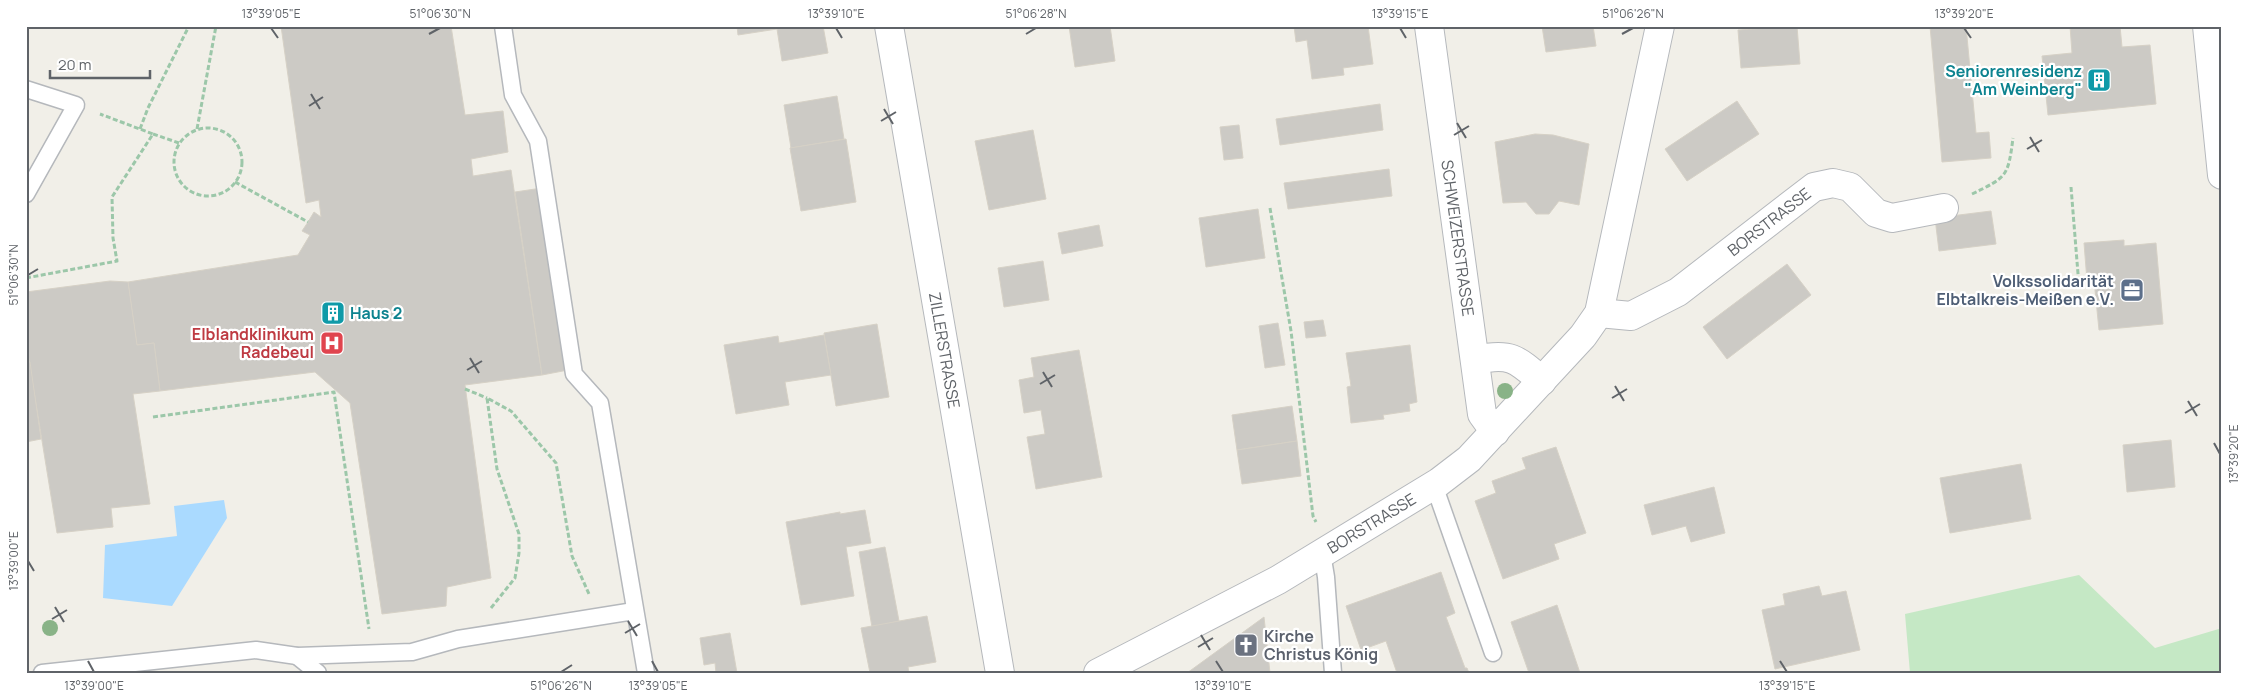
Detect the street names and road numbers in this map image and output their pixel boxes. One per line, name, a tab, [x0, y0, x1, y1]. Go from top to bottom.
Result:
street label: SCHWEIZERSTRASSE	[1436, 158, 1480, 318]
street label: BORSTRASSE	[1723, 182, 1815, 261]
street label: ZILLERSTRASSE	[924, 290, 965, 410]
street label: BORSTRASSE	[1323, 488, 1420, 558]

